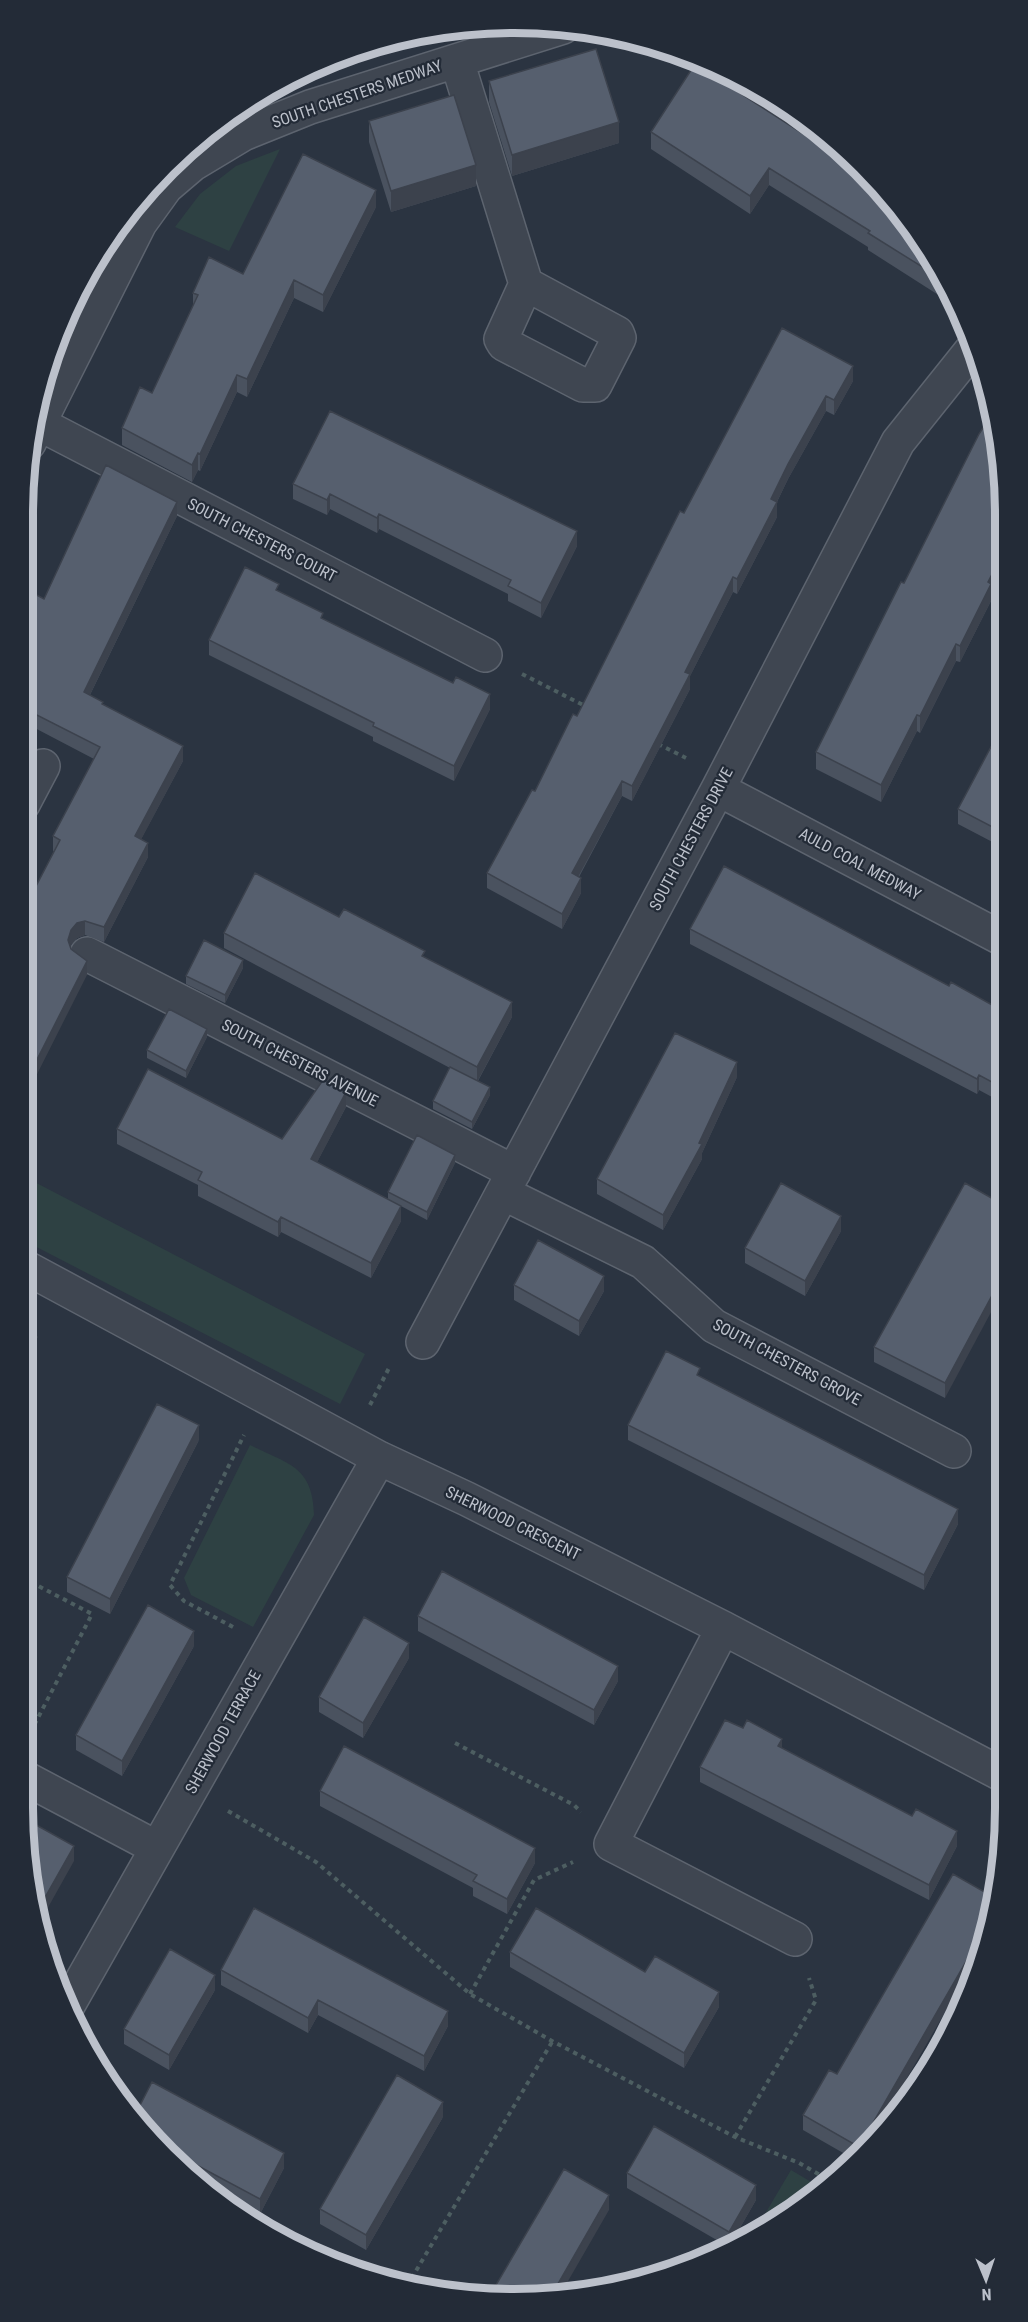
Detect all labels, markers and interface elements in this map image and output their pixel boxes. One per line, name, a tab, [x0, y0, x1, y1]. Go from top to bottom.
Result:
street label: SOUTH CHESTERS MEDWAY	[269, 56, 445, 132]
street label: SOUTH CHESTERS COURT	[184, 494, 340, 586]
street label: SOUTH CHESTERS DRIVE	[645, 764, 737, 914]
street label: AULD COAL MEDWAY	[796, 824, 925, 904]
street label: SOUTH CHESTERS AVENUE	[219, 1015, 381, 1111]
street label: SOUTH CHESTERS GROVE	[710, 1315, 864, 1409]
street label: SHERWOOD CRESCENT	[442, 1482, 584, 1564]
street label: SHERWOOD TERRACE	[181, 1667, 265, 1797]
north arrow	[956, 2250, 1016, 2310]
text: N	[981, 2285, 992, 2304]

